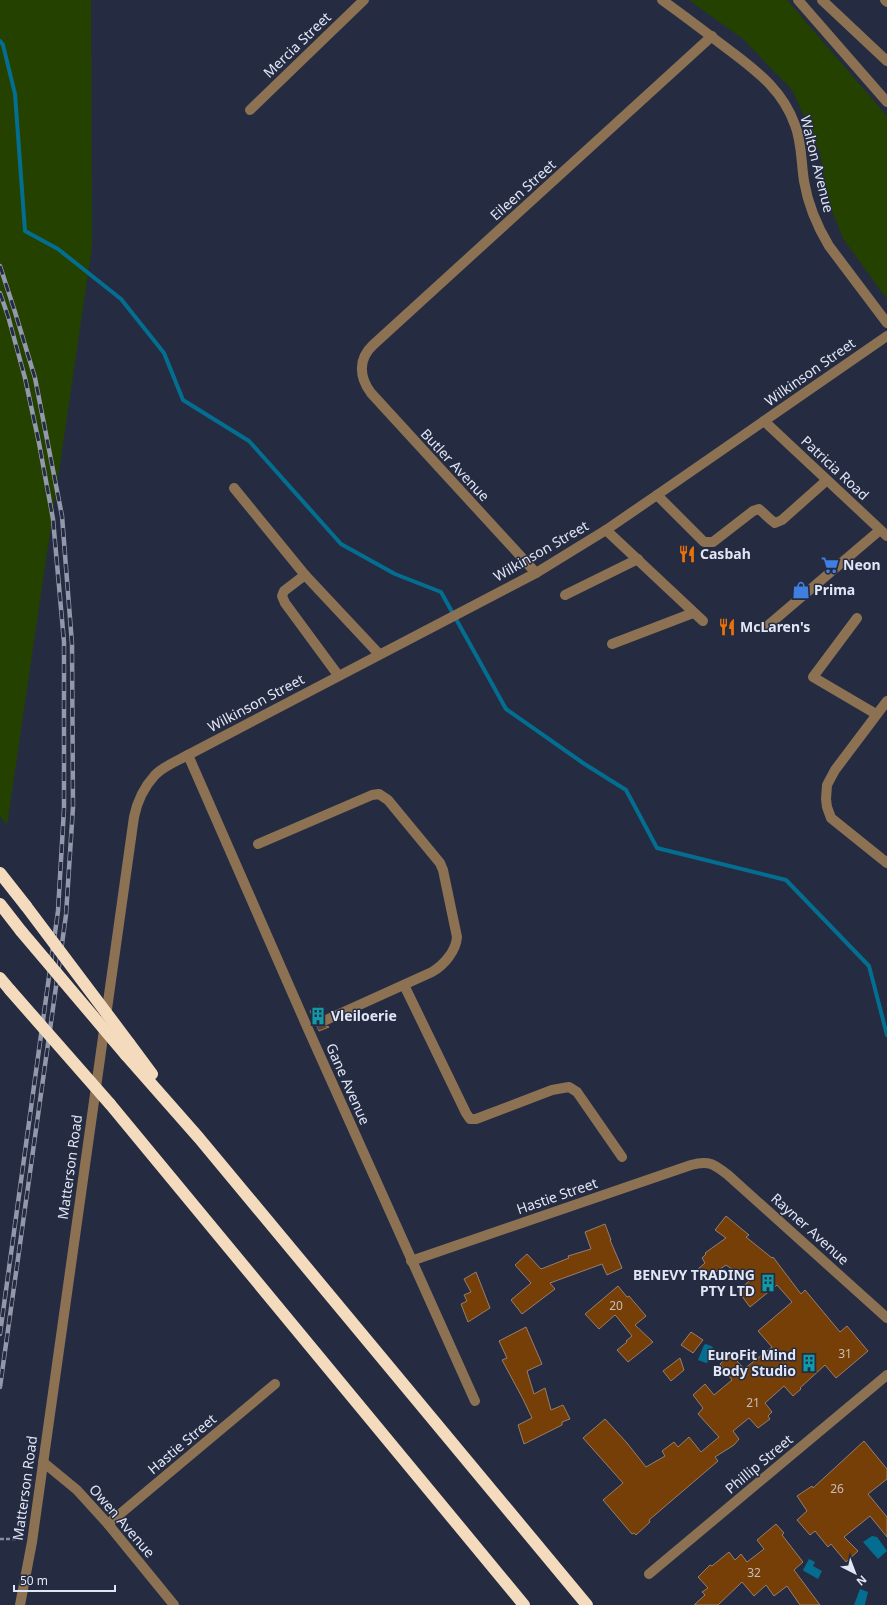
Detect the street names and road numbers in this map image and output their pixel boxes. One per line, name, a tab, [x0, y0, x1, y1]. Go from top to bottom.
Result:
street label: Mercia Street	[259, 8, 335, 82]
street label: Walton Avenue	[796, 113, 839, 214]
street label: Eileen Street	[486, 155, 560, 224]
street label: Wilkinson Street	[761, 333, 859, 410]
street label: Butler Avenue	[417, 424, 494, 505]
street label: Patricia Road	[797, 431, 873, 504]
street label: Wilkinson Street	[490, 516, 592, 585]
street label: Wilkinson Street	[204, 669, 307, 736]
street label: Gane Avenue	[322, 1040, 375, 1128]
street label: Matterson Road	[53, 1113, 86, 1220]
street label: Hastie Street	[514, 1173, 600, 1218]
street label: Rayner Avenue	[767, 1189, 853, 1269]
street label: Hastie Street	[143, 1409, 220, 1478]
street label: Phillip Street	[721, 1430, 797, 1498]
street label: Matterson Road	[8, 1434, 41, 1541]
street label: Owen Avenue	[85, 1480, 160, 1561]

